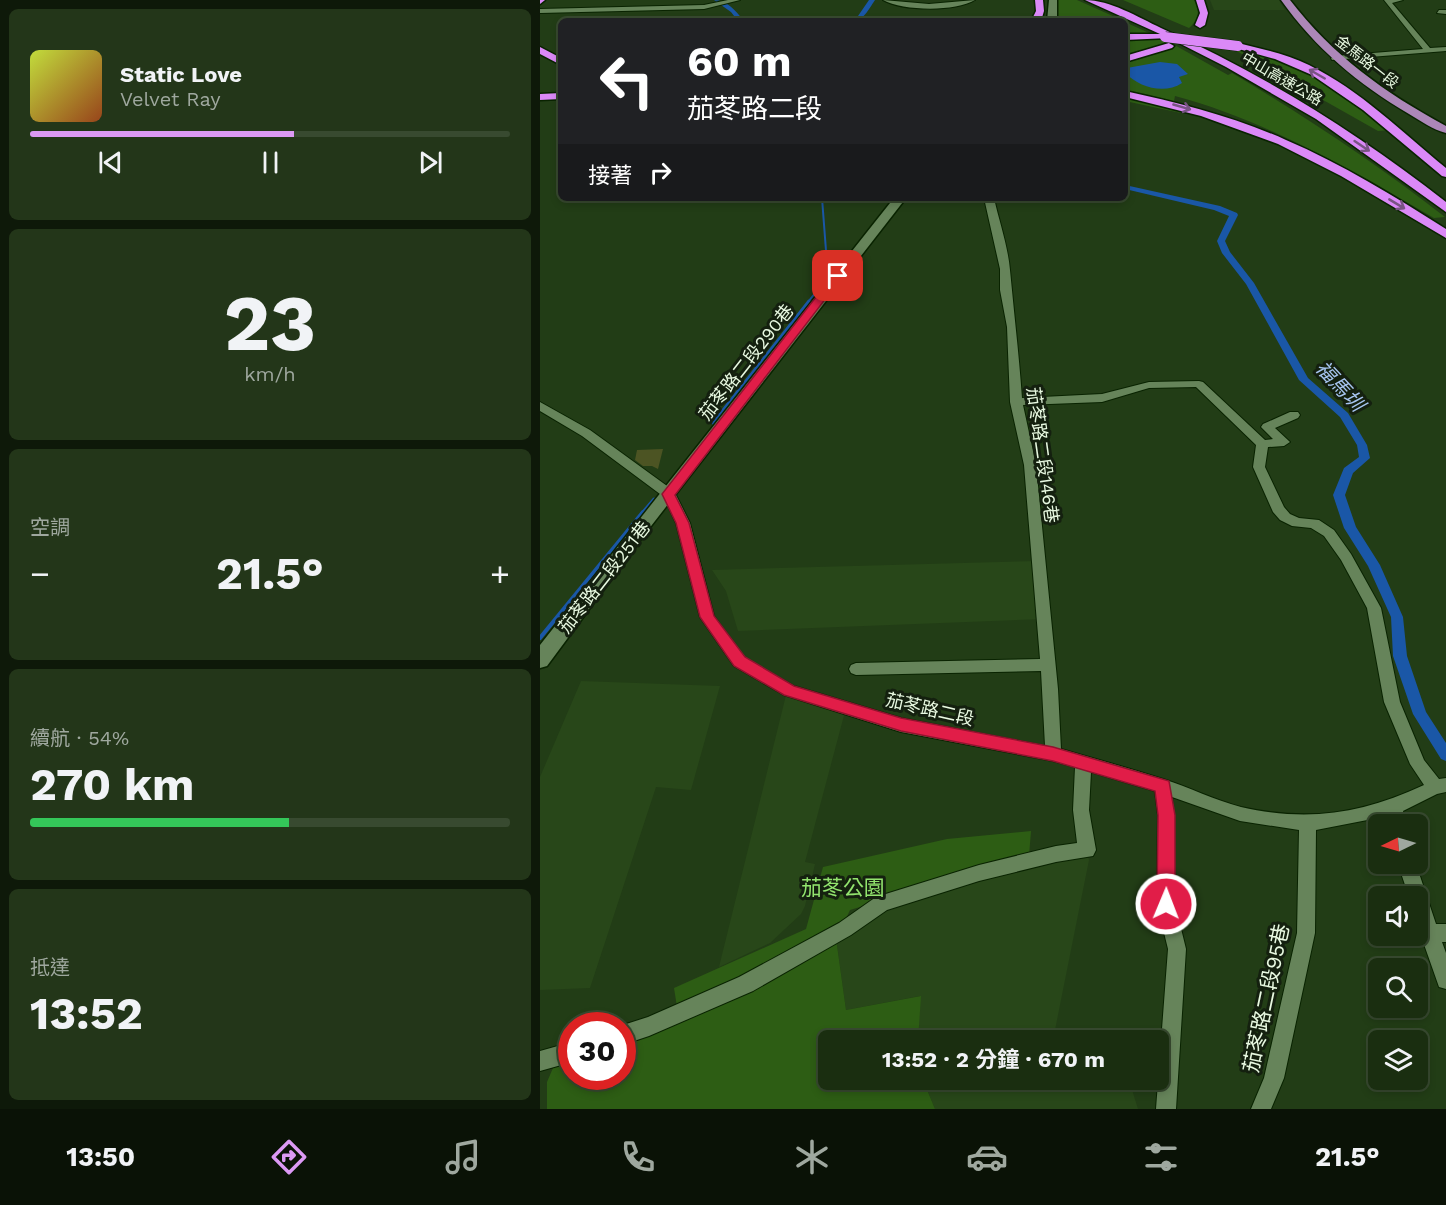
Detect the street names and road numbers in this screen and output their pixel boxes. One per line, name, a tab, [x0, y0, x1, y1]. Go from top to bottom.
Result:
street label: 金馬路一段	[1332, 32, 1402, 92]
street label: 中山高速公路	[1239, 49, 1325, 109]
street label: 茄苳路二段290巷	[694, 300, 798, 424]
street label: 茄苳路二段146巷	[1023, 386, 1063, 524]
street label: 茄苳路二段251巷	[554, 517, 654, 637]
street label: 茄苳路二段	[884, 689, 976, 729]
street label: 茄苳路二段95巷	[1238, 921, 1294, 1075]

